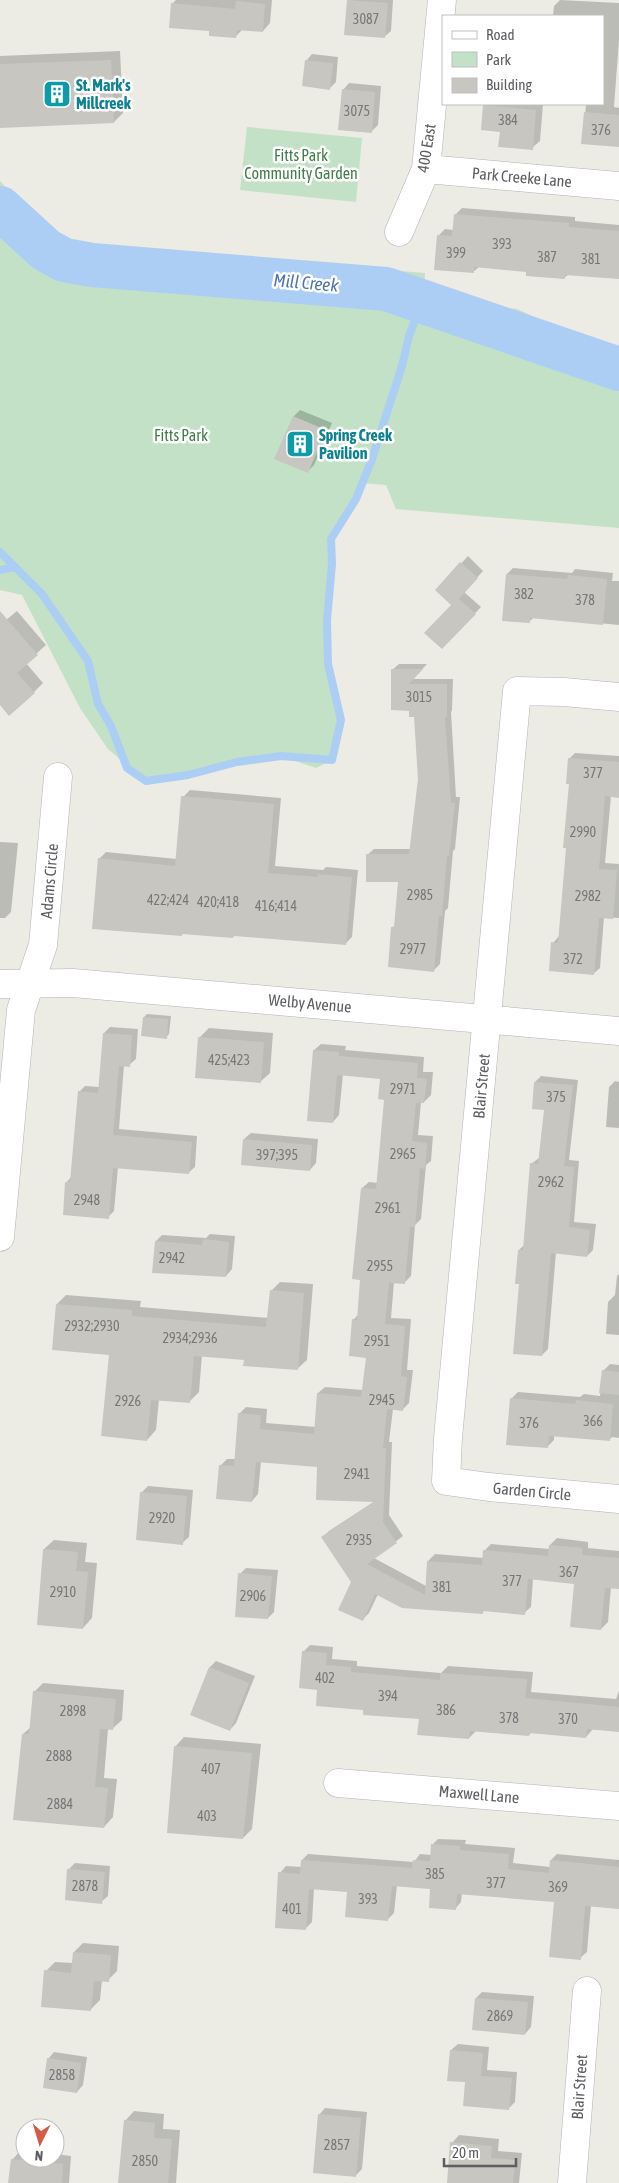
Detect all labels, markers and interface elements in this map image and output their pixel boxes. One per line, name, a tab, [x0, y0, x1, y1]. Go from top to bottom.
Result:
house number: 3087	[353, 11, 379, 27]
legend	[442, 15, 604, 105]
text: Road	[486, 26, 515, 43]
text: Park	[486, 51, 511, 68]
place label: St. Mark's Millcreek	[76, 76, 132, 112]
text: Building	[486, 76, 532, 93]
building icon: St. Mark's Millcreek	[42, 79, 72, 109]
house number: 3075	[344, 103, 370, 119]
house number: 384	[498, 112, 518, 128]
street label: 400 East	[413, 122, 439, 174]
house number: 376	[591, 122, 611, 138]
park label: Fitts Park Community Garden	[244, 146, 358, 183]
street label: Park Creeke Lane	[471, 164, 573, 190]
house number: 393	[492, 236, 512, 252]
house number: 399	[446, 245, 466, 261]
house number: 387	[537, 249, 557, 265]
house number: 381	[581, 251, 601, 267]
water label: Mill Creek	[273, 269, 340, 296]
park label: Fitts Park	[154, 426, 208, 444]
place label: Spring Creek Pavilion	[319, 426, 393, 462]
building icon: Spring Creek Pavilion	[285, 429, 315, 459]
house number: 382	[514, 586, 534, 602]
house number: 378	[575, 592, 595, 608]
house number: 3015	[406, 689, 432, 705]
house number: 377	[583, 765, 603, 781]
house number: 2990	[570, 824, 597, 840]
street label: Adams Circle	[37, 843, 61, 919]
house number: 2985	[407, 887, 433, 903]
house number: 2982	[575, 888, 601, 904]
house number: 422;424	[147, 892, 189, 908]
house number: 420;418	[197, 894, 239, 910]
house number: 416;414	[255, 898, 297, 914]
house number: 2977	[400, 941, 426, 957]
house number: 372	[563, 951, 583, 967]
street label: Welby Avenue	[268, 990, 352, 1017]
house number: 425;423	[208, 1052, 250, 1068]
street label: Blair Street	[469, 1052, 493, 1119]
house number: 2971	[390, 1081, 416, 1097]
house number: 375	[546, 1089, 566, 1105]
house number: 2965	[390, 1146, 416, 1162]
house number: 397;395	[256, 1147, 298, 1163]
house number: 2962	[538, 1174, 564, 1190]
house number: 2948	[74, 1192, 101, 1208]
house number: 2961	[375, 1200, 401, 1216]
house number: 2942	[159, 1250, 185, 1266]
house number: 2955	[367, 1258, 393, 1274]
house number: 2932;2930	[64, 1318, 120, 1334]
house number: 2934;2936	[162, 1330, 218, 1346]
house number: 2951	[364, 1333, 390, 1349]
house number: 2945	[369, 1392, 395, 1408]
house number: 2926	[115, 1393, 142, 1409]
house number: 366	[583, 1413, 603, 1429]
house number: 376	[519, 1415, 539, 1431]
house number: 2941	[344, 1466, 370, 1482]
street label: Garden Circle	[492, 1479, 572, 1503]
house number: 2920	[149, 1510, 176, 1526]
house number: 2935	[346, 1532, 372, 1548]
house number: 367	[559, 1564, 579, 1580]
house number: 377	[502, 1573, 522, 1589]
house number: 381	[432, 1579, 452, 1595]
house number: 2910	[50, 1584, 77, 1600]
house number: 2906	[240, 1588, 267, 1604]
house number: 402	[315, 1670, 335, 1686]
house number: 394	[378, 1688, 398, 1704]
house number: 386	[436, 1702, 456, 1718]
house number: 2898	[60, 1703, 87, 1719]
house number: 378	[499, 1710, 519, 1726]
house number: 370	[558, 1711, 578, 1727]
house number: 2888	[46, 1748, 73, 1764]
house number: 407	[201, 1761, 221, 1777]
street label: Maxwell Lane	[438, 1782, 520, 1806]
house number: 2884	[47, 1796, 74, 1812]
house number: 403	[197, 1808, 217, 1824]
house number: 385	[425, 1866, 445, 1882]
house number: 377	[486, 1875, 506, 1891]
house number: 2878	[72, 1878, 99, 1894]
house number: 369	[548, 1879, 568, 1895]
house number: 393	[358, 1891, 378, 1907]
house number: 401	[282, 1901, 302, 1917]
house number: 2869	[487, 2008, 513, 2024]
street label: Blair Street	[568, 2054, 590, 2120]
house number: 2858	[49, 2067, 76, 2083]
north arrow	[15, 2118, 65, 2168]
scale bar	[444, 2136, 516, 2168]
house number: 2857	[324, 2137, 350, 2153]
text: 20 m	[452, 2144, 479, 2161]
text: N	[34, 2148, 44, 2164]
house number: 2850	[132, 2153, 159, 2169]

